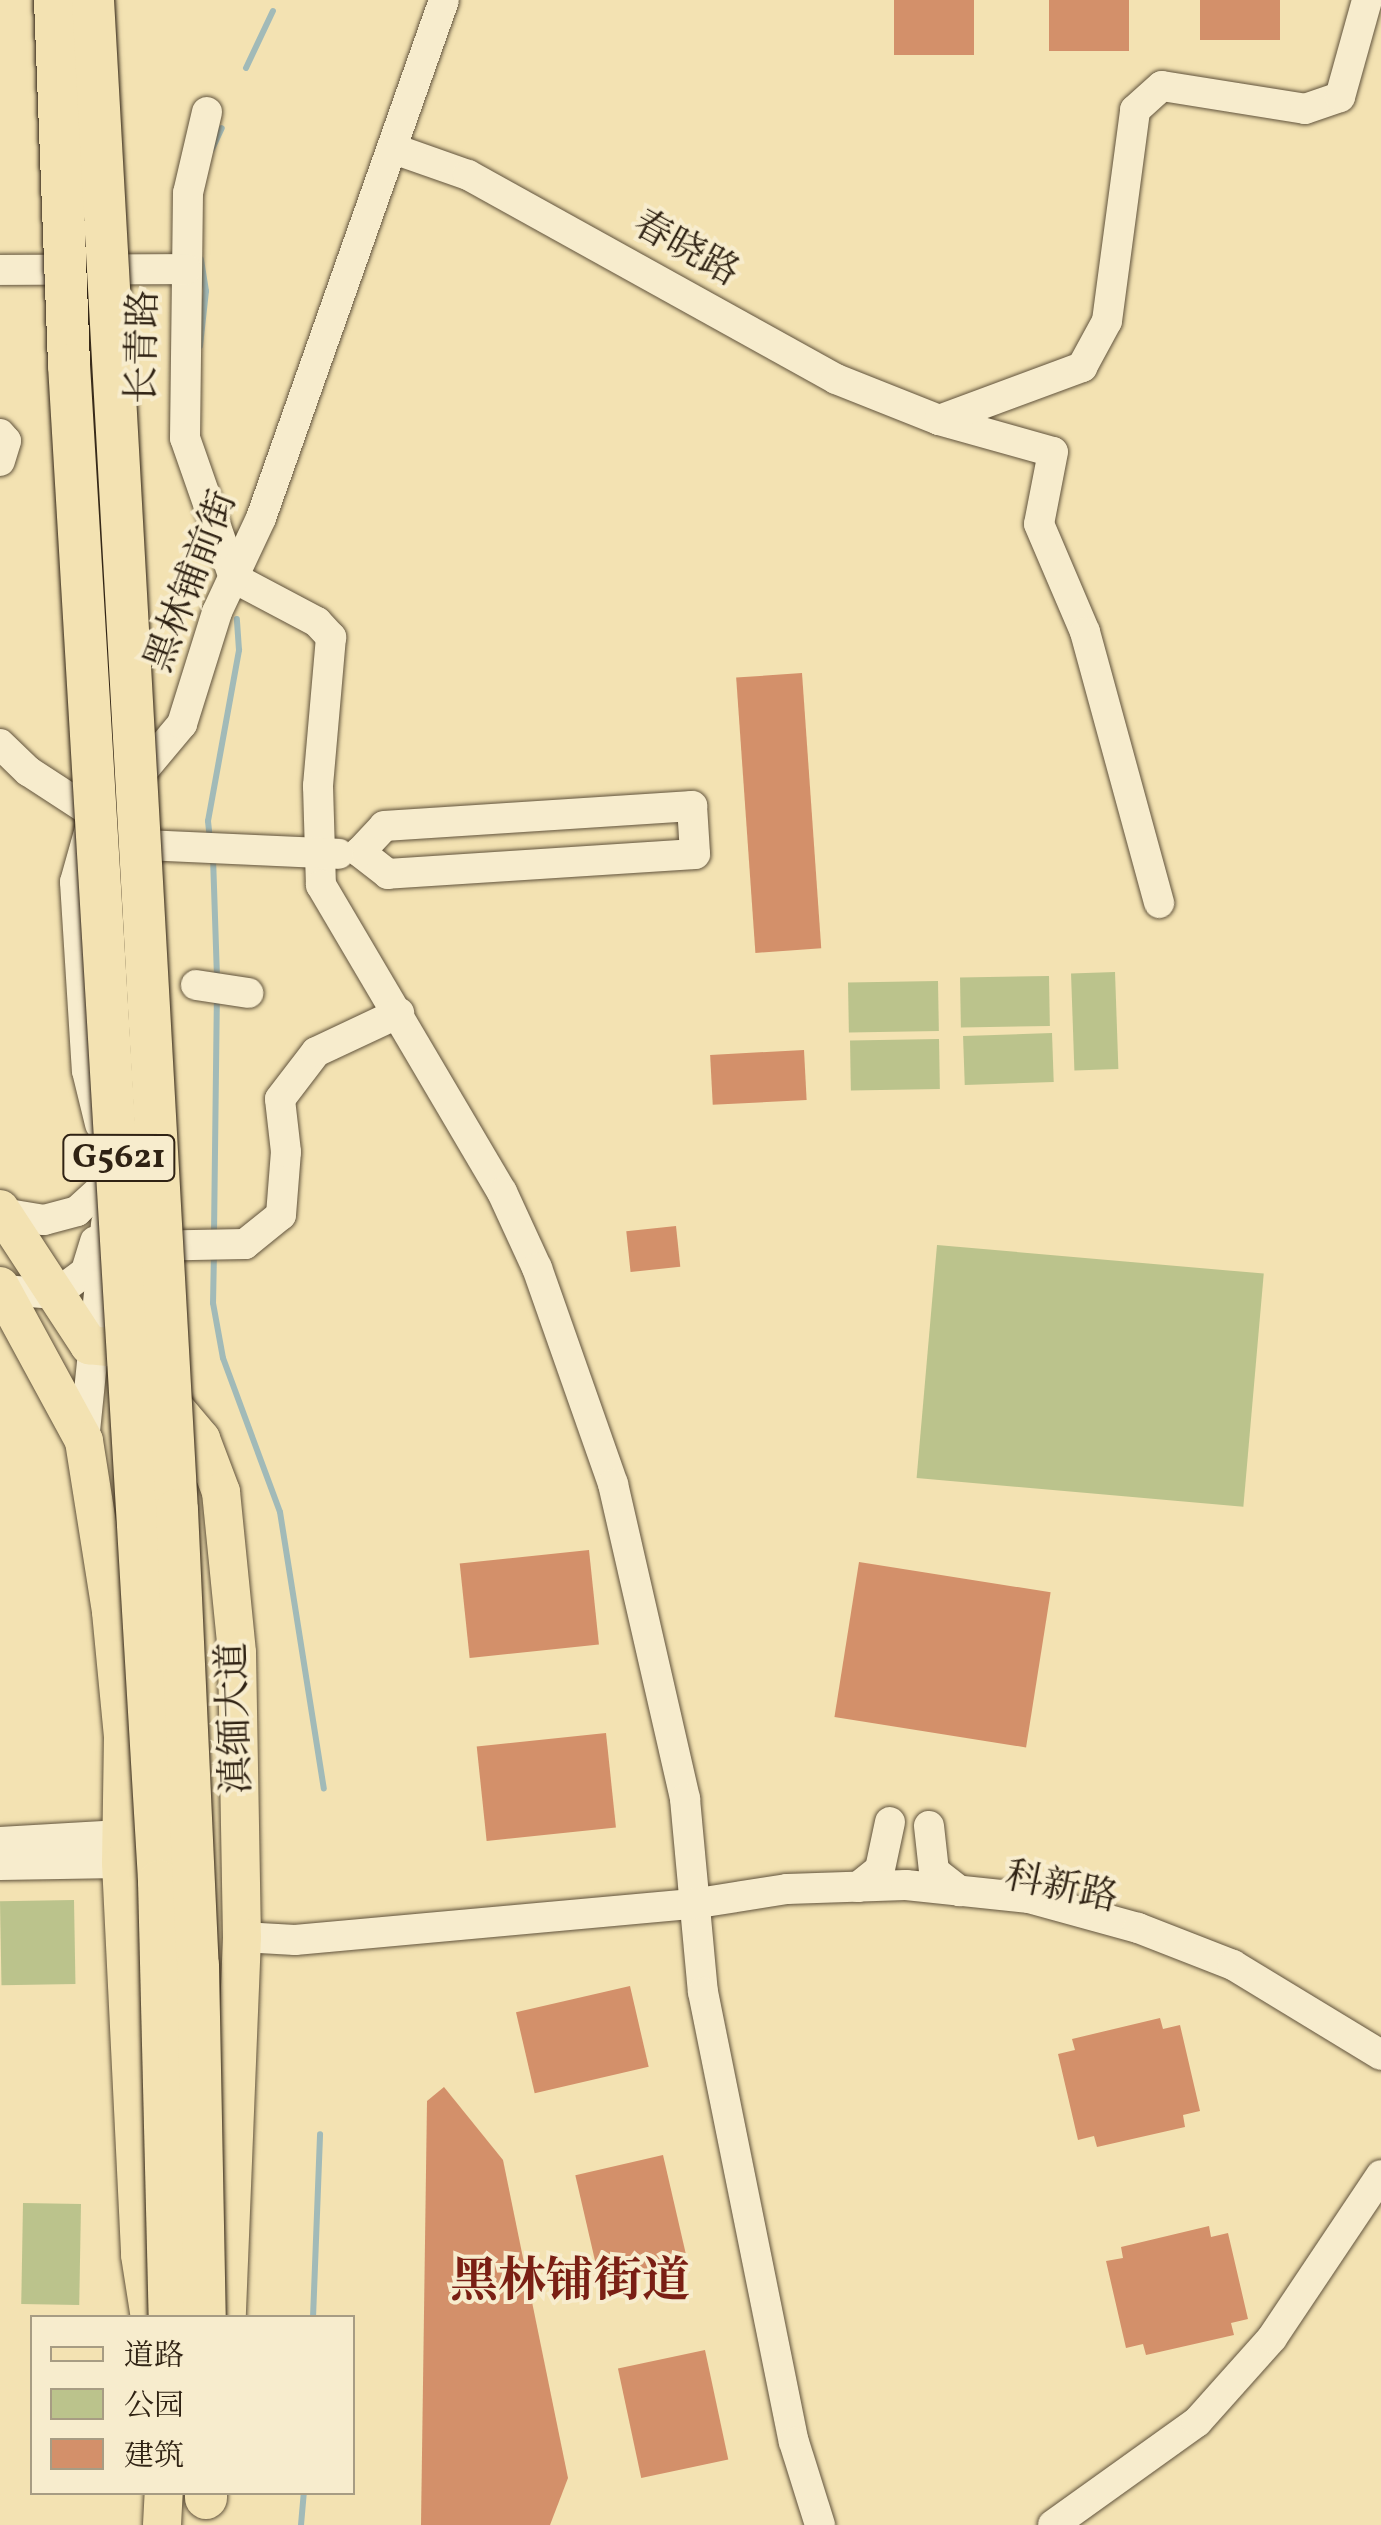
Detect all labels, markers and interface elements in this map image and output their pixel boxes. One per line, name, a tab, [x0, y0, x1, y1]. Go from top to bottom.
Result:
street label: 春晓路	[624, 202, 746, 298]
street label: 长青路	[121, 290, 169, 404]
street label: 黑林铺前街	[138, 485, 248, 679]
road number: G5621	[62, 1128, 176, 1188]
street label: 滇缅大道	[212, 1641, 262, 1795]
street label: 科新路	[1001, 1855, 1121, 1923]
district label: 黑林铺街道	[450, 2255, 690, 2313]
legend	[30, 2315, 355, 2495]
text: 道路	[124, 2336, 184, 2378]
text: 公园	[124, 2386, 184, 2428]
text: 建筑	[124, 2436, 184, 2478]

